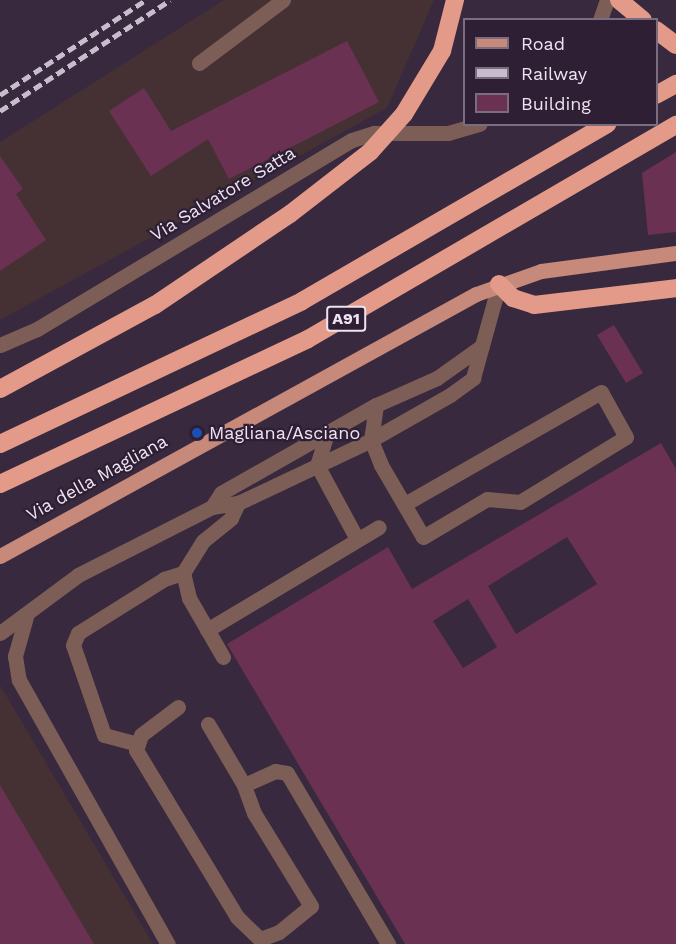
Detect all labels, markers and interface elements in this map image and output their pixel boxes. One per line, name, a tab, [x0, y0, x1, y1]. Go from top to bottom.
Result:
legend	[463, 18, 658, 126]
text: Road	[521, 33, 565, 54]
text: Railway	[521, 63, 587, 84]
text: Building	[521, 93, 591, 114]
street label: Via Salvatore Satta	[146, 142, 300, 246]
road number: A91	[325, 306, 367, 332]
place label: Magliana/Asciano	[209, 422, 360, 444]
marker: Magliana/Asciano	[190, 426, 204, 440]
street label: Via della Magliana	[22, 430, 172, 526]

